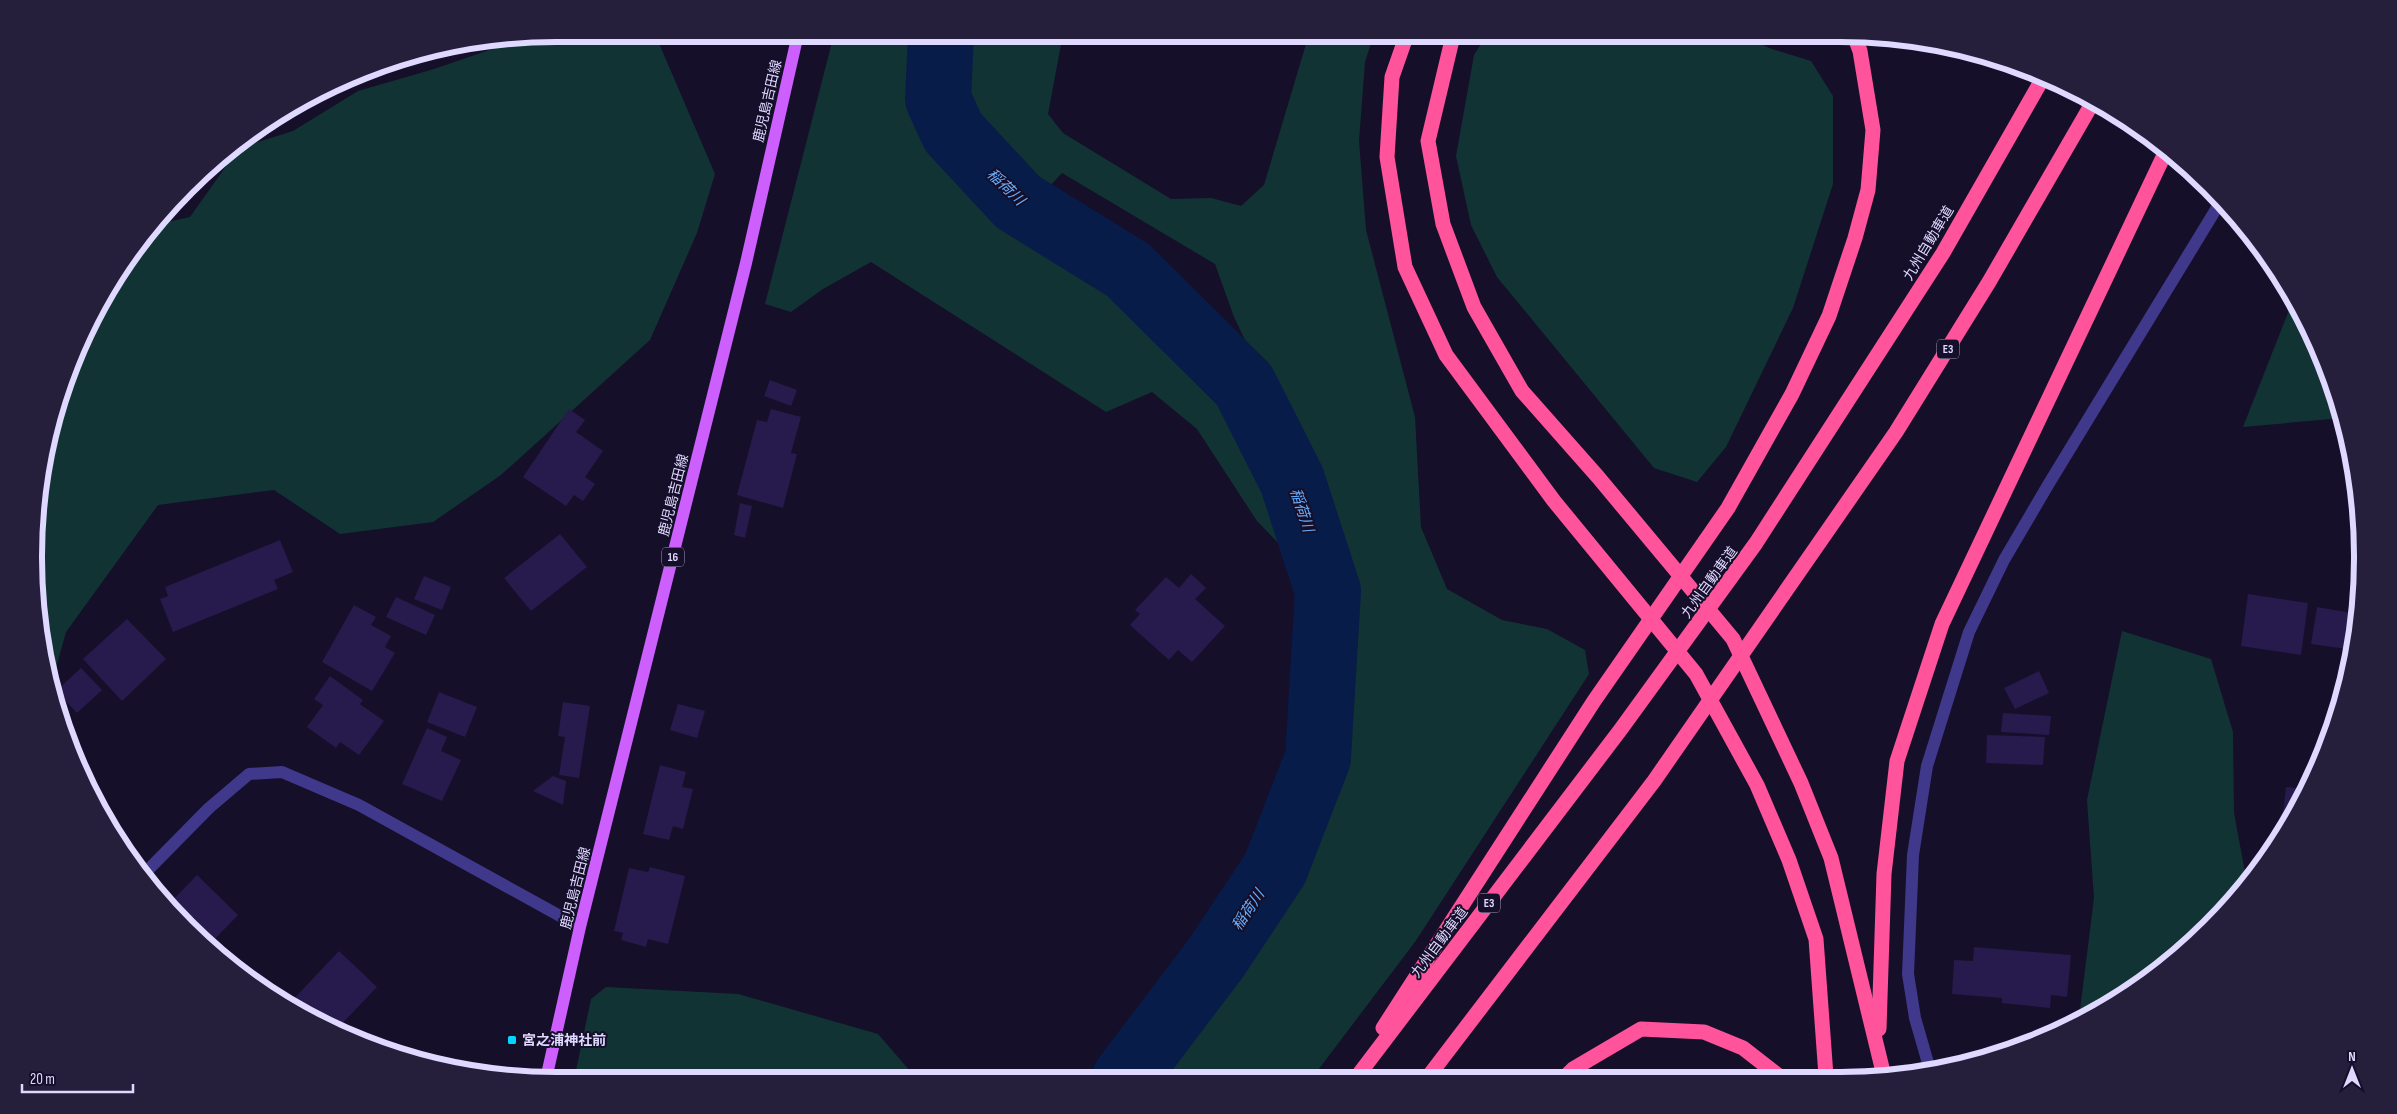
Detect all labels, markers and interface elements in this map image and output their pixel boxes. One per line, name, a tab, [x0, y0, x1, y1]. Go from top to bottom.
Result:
street label: 鹿児島吉田線	[750, 58, 785, 144]
water label: 稲荷川	[983, 165, 1030, 211]
street label: 九州自動車道	[1900, 203, 1957, 284]
road number: E3	[1937, 339, 1959, 358]
street label: 鹿児島吉田線	[655, 452, 692, 538]
water label: 稲荷川	[1286, 486, 1318, 536]
street label: 九州自動車道	[1678, 543, 1741, 621]
road number: 16	[662, 548, 684, 566]
street label: 鹿児島吉田線	[557, 845, 594, 931]
water label: 稲荷川	[1228, 885, 1270, 934]
road number: E3	[1478, 894, 1500, 912]
street label: 九州自動車道	[1407, 904, 1471, 981]
place label: 宮之浦神社前	[522, 1032, 606, 1049]
marker: 宮之浦神社前	[506, 1034, 518, 1046]
north arrow	[2327, 1044, 2377, 1094]
text: N	[2348, 1048, 2356, 1065]
scale bar	[22, 1062, 134, 1094]
text: 20 m	[30, 1070, 55, 1089]

